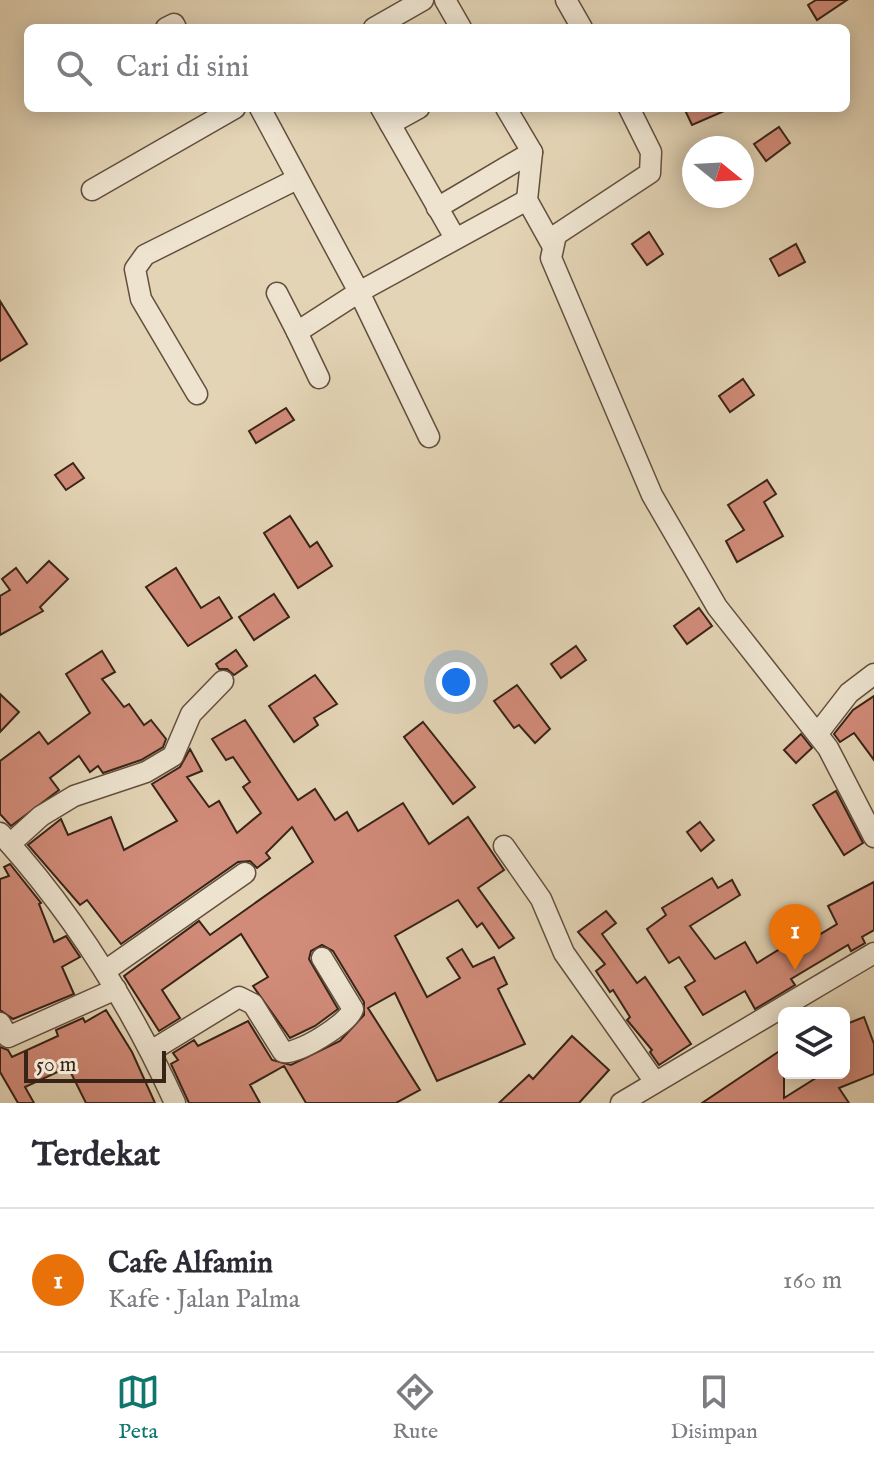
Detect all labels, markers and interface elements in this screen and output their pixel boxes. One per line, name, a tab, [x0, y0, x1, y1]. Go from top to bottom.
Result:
search box	[24, 24, 850, 112]
icon: search	[52, 46, 96, 90]
text: Cari di sini	[116, 49, 249, 87]
north arrow	[682, 136, 754, 208]
your location	[436, 662, 476, 702]
pin: 1	[769, 904, 821, 970]
map controls	[778, 1007, 850, 1079]
button: layers	[778, 1007, 850, 1079]
scale bar	[24, 1047, 166, 1083]
text: 50 m	[36, 1051, 77, 1079]
text: Terdekat	[32, 1134, 160, 1177]
text: Cafe Alfamin	[108, 1245, 273, 1283]
text: 1	[53, 1264, 63, 1297]
text: 160 m	[783, 1264, 842, 1297]
text: Kafe · Jalan Palma	[108, 1283, 300, 1316]
tab: Peta	[116, 1370, 160, 1446]
tab: Rute	[392, 1370, 438, 1446]
tab: Disimpan	[671, 1370, 758, 1446]

